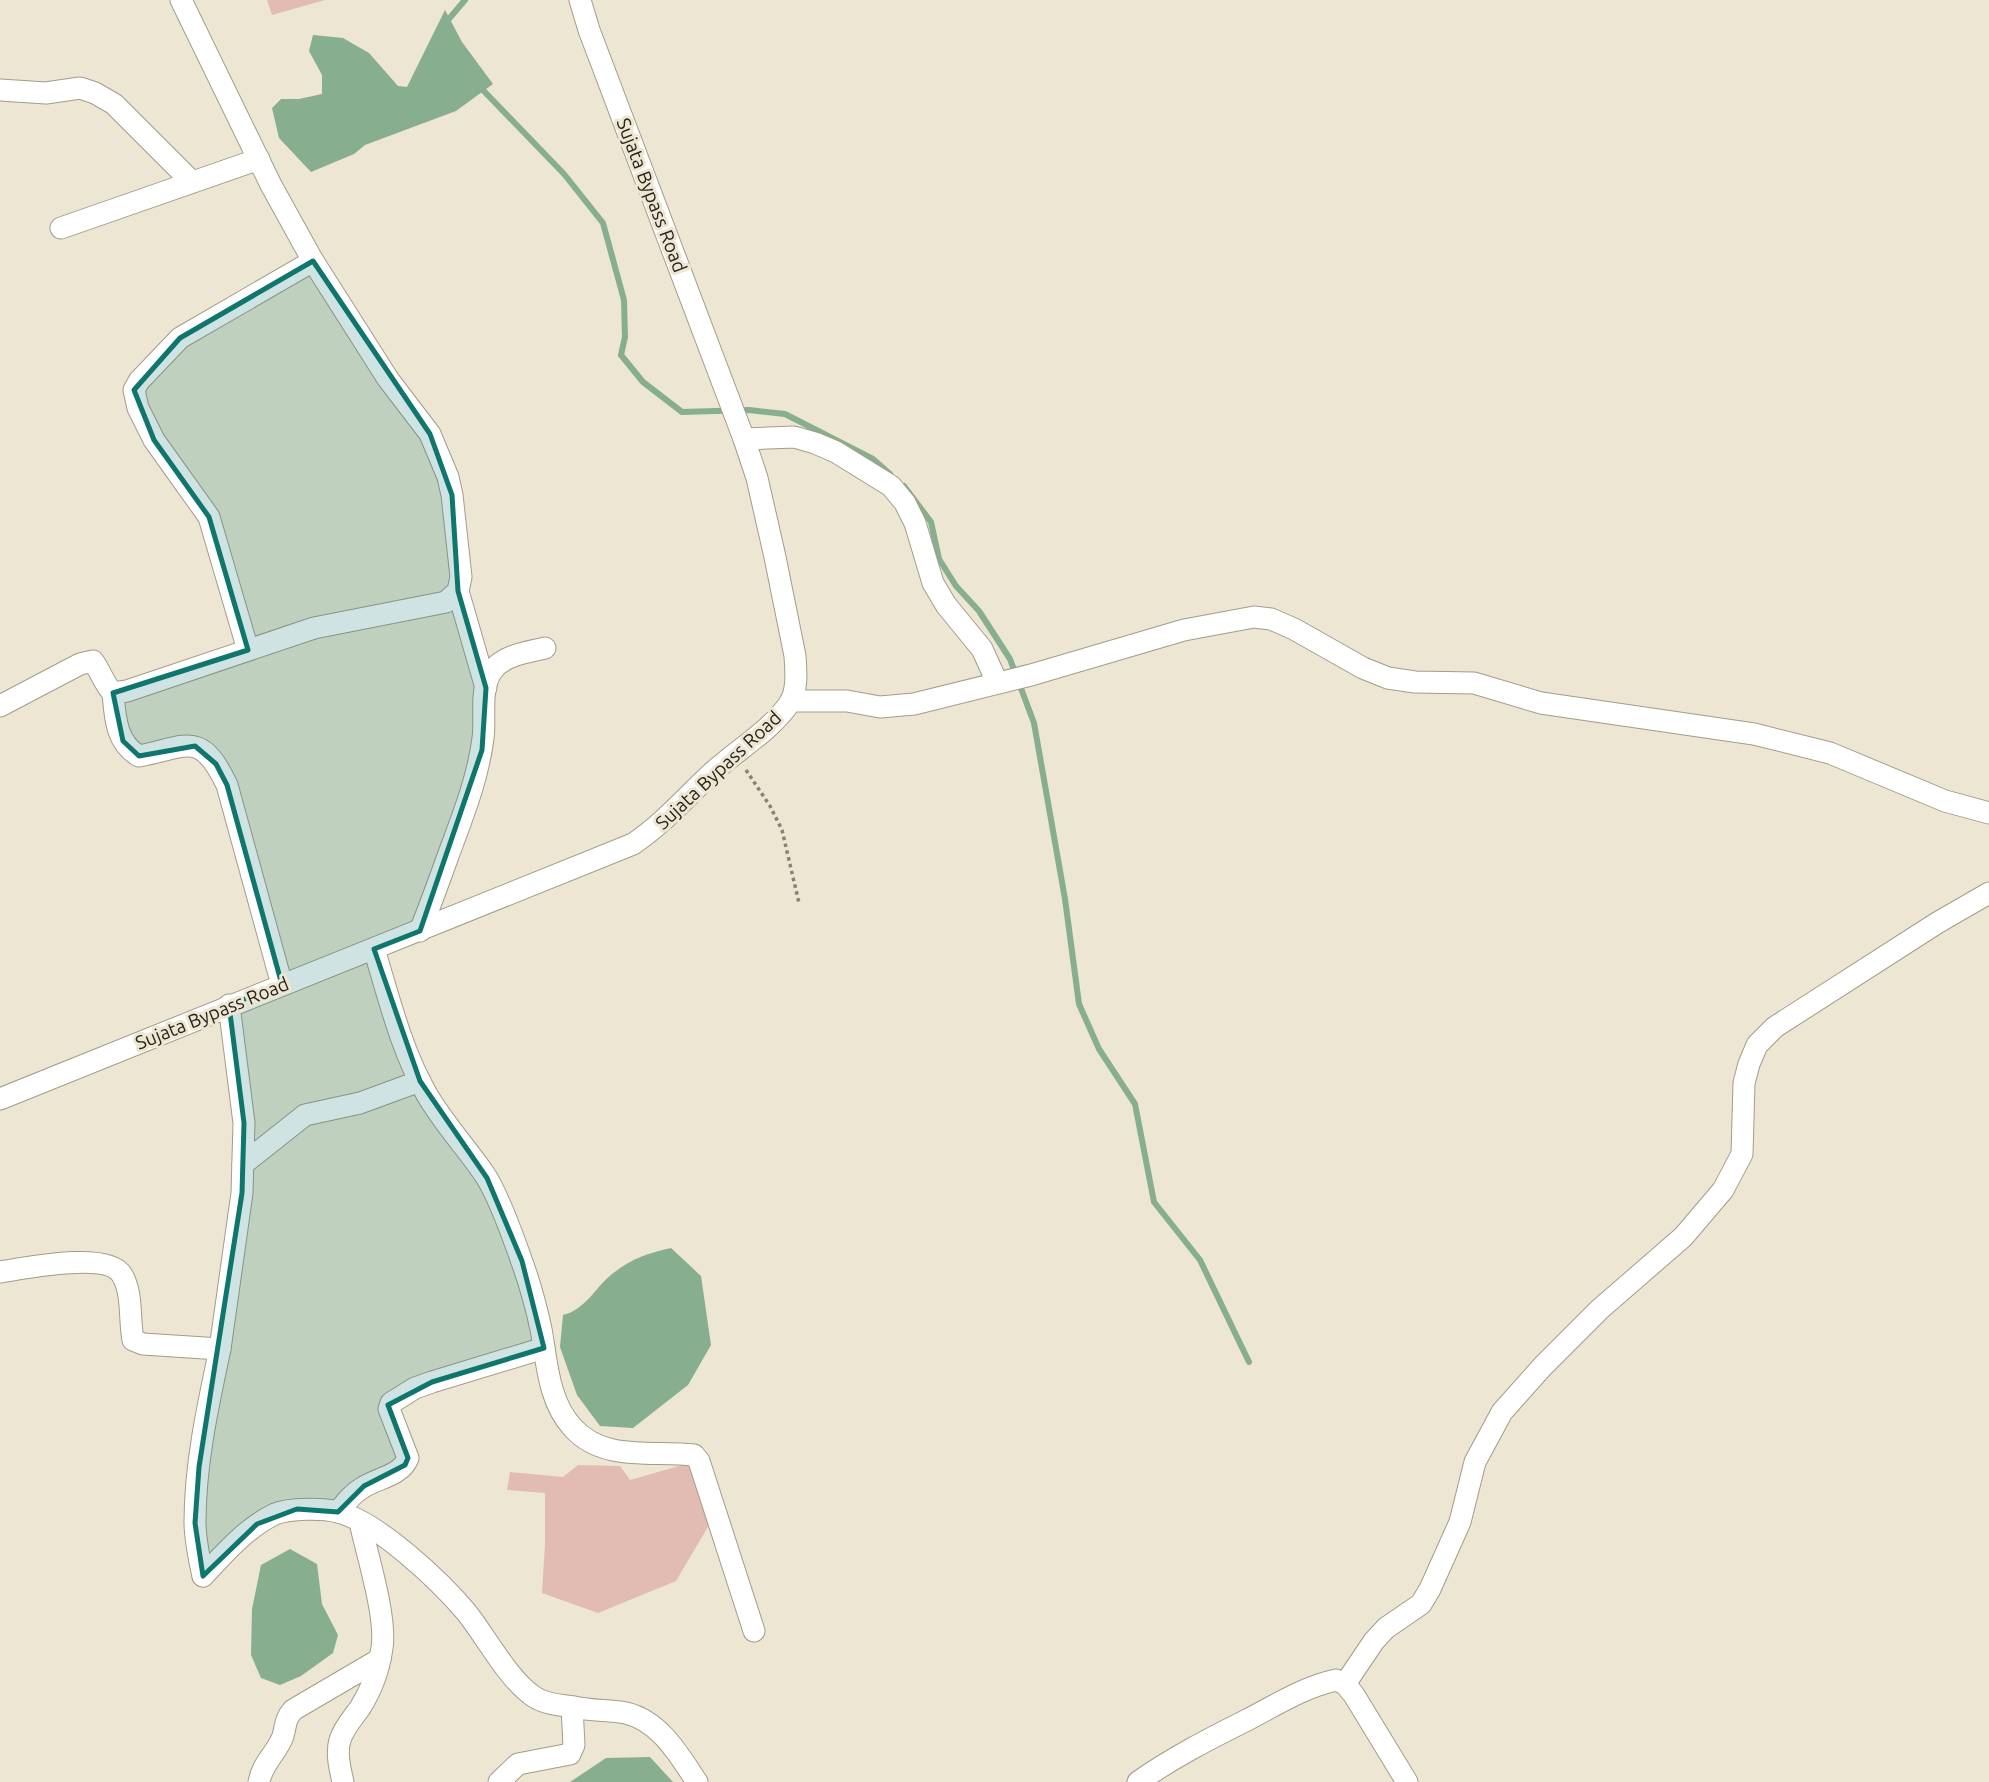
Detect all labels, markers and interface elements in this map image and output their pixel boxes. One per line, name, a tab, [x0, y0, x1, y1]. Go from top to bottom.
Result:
street label: Sujata Bypass Road	[612, 115, 692, 275]
street label: Sujata Bypass Road	[651, 706, 785, 834]
street label: Sujata Bypass Road	[132, 972, 292, 1054]

